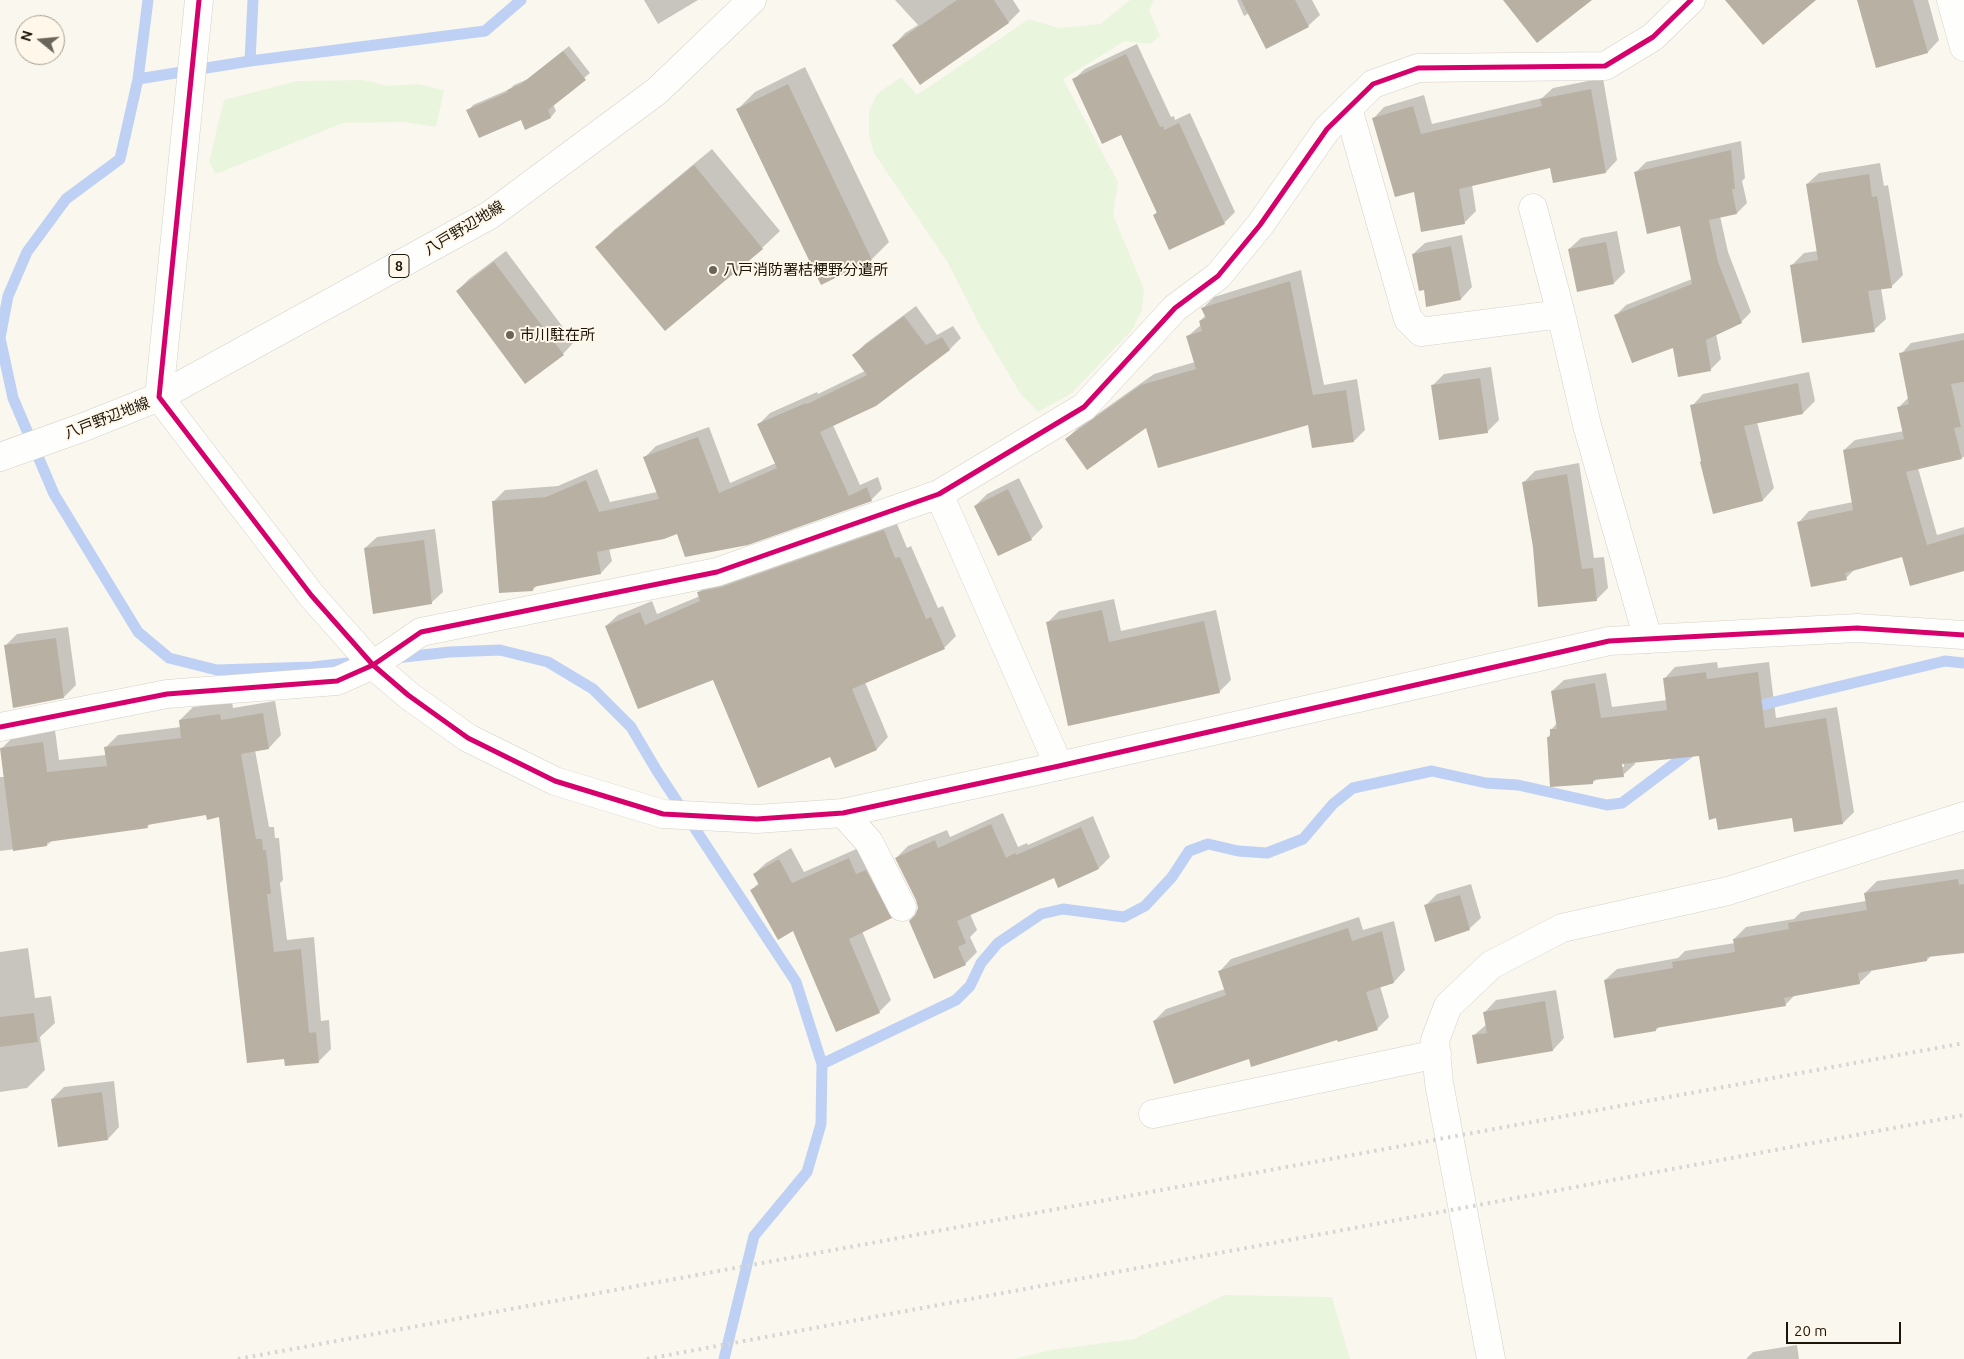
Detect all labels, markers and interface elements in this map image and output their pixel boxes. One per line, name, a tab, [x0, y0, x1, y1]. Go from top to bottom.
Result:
north arrow	[15, 15, 65, 65]
text: N	[17, 29, 36, 43]
street label: 八戸野辺地線	[421, 197, 507, 259]
road number: 8	[389, 255, 409, 278]
place label: 八戸消防署桔梗野分遣所	[723, 261, 888, 279]
marker: 八戸消防署桔梗野分遣所	[707, 264, 719, 276]
place label: 市川駐在所	[520, 326, 595, 344]
marker: 市川駐在所	[504, 329, 516, 341]
street label: 八戸野辺地線	[62, 393, 152, 443]
scale bar	[1789, 1312, 1904, 1344]
text: 20 m	[1794, 1322, 1827, 1339]

